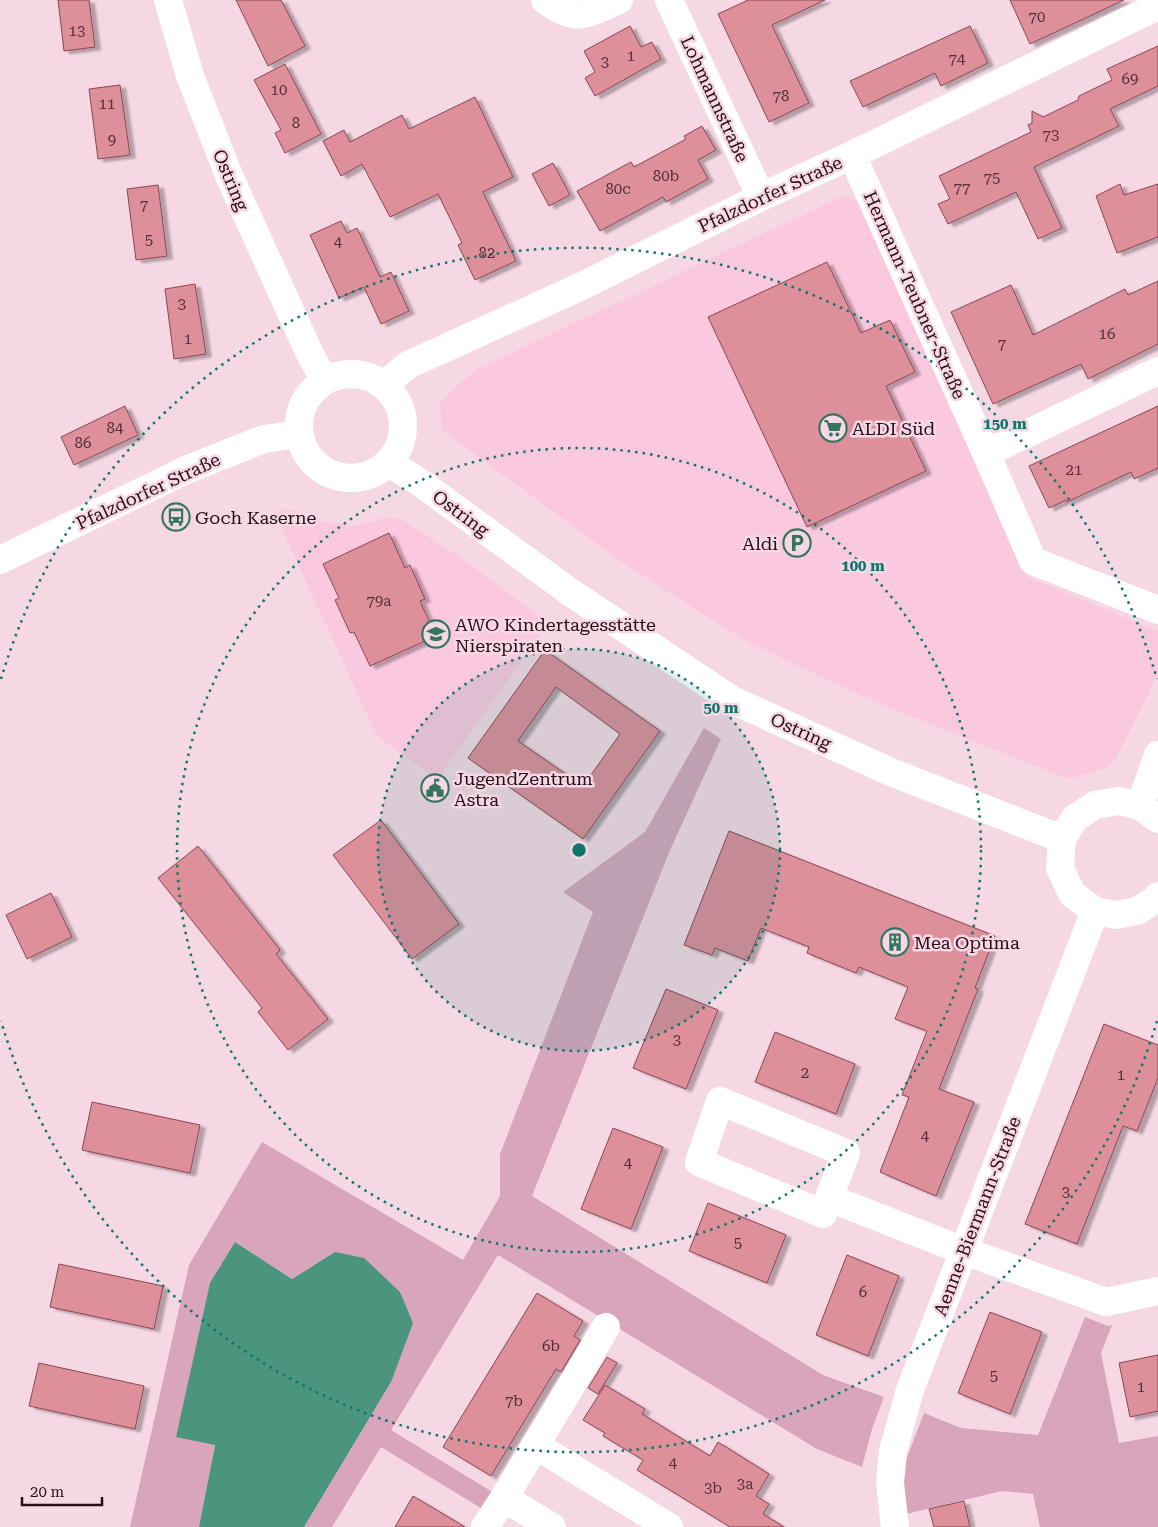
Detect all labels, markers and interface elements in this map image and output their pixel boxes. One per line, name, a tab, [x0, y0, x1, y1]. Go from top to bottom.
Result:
house number: 70	[1029, 8, 1045, 26]
house number: 13	[69, 22, 85, 40]
street label: Lohmannstraße	[677, 33, 753, 165]
house number: 1	[627, 47, 635, 65]
house number: 74	[949, 50, 966, 68]
house number: 3	[601, 53, 609, 71]
house number: 69	[1122, 70, 1138, 88]
house number: 10	[271, 81, 287, 99]
house number: 78	[773, 87, 789, 105]
house number: 11	[99, 95, 115, 113]
house number: 8	[292, 114, 300, 132]
house number: 73	[1043, 126, 1059, 144]
house number: 9	[108, 131, 116, 149]
street label: Ostring	[209, 146, 254, 215]
street label: Pfalzdorfer Straße	[694, 151, 846, 237]
house number: 80b	[653, 167, 679, 185]
house number: 75	[984, 169, 1000, 187]
house number: 77	[954, 179, 970, 197]
house number: 80c	[605, 180, 631, 198]
street label: Hermann-Teubner-Straße	[860, 188, 970, 402]
house number: 7	[140, 196, 148, 214]
house number: 5	[145, 231, 153, 249]
house number: 4	[334, 233, 343, 251]
house number: 82	[479, 244, 495, 262]
house number: 3	[178, 295, 186, 313]
house number: 16	[1099, 325, 1115, 343]
house number: 1	[184, 330, 192, 348]
house number: 7	[998, 335, 1006, 353]
supermarket icon: ALDI Süd	[818, 413, 848, 443]
text: 150 m	[983, 415, 1027, 433]
place label: ALDI Süd	[852, 418, 935, 439]
house number: 84	[107, 419, 124, 437]
house number: 86	[75, 434, 91, 452]
street label: Pfalzdorfer Straße	[72, 448, 224, 534]
house number: 21	[1066, 461, 1082, 479]
street label: Ostring	[429, 486, 494, 541]
bus stop icon: Goch Kaserne	[161, 502, 191, 532]
place label: Goch Kaserne	[195, 507, 317, 528]
parking icon: Aldi	[782, 528, 812, 558]
place label: Aldi	[742, 533, 778, 554]
text: 100 m	[841, 557, 885, 575]
house number: 79a	[367, 592, 391, 610]
place label: AWO Kindertagesstätte Nierspiraten	[455, 614, 656, 656]
school or university icon: AWO Kindertagesstätte Nierspiraten	[421, 619, 451, 649]
text: 50 m	[703, 699, 739, 717]
street label: Ostring	[767, 708, 835, 754]
place label: JugendZentrum Astra	[454, 768, 593, 810]
public building icon: JugendZentrum Astra	[420, 773, 450, 803]
centre of rings	[570, 841, 588, 859]
building icon: Mea Optima	[880, 927, 910, 957]
place label: Mea Optima	[914, 932, 1020, 953]
house number: 3	[673, 1031, 681, 1049]
house number: 2	[801, 1064, 809, 1082]
house number: 1	[1117, 1066, 1125, 1084]
street label: Aenne-Biermann-Straße	[929, 1113, 1025, 1319]
house number: 4	[921, 1127, 930, 1145]
house number: 4	[624, 1154, 633, 1172]
house number: 3	[1062, 1183, 1070, 1201]
house number: 5	[734, 1234, 742, 1252]
house number: 6	[859, 1283, 867, 1301]
house number: 6b	[542, 1337, 560, 1355]
house number: 5	[990, 1367, 998, 1385]
house number: 1	[1137, 1378, 1145, 1396]
house number: 7b	[505, 1392, 523, 1410]
house number: 4	[669, 1454, 678, 1472]
scale bar	[22, 1474, 102, 1506]
house number: 3a	[737, 1475, 753, 1493]
house number: 3b	[704, 1479, 722, 1497]
text: 20 m	[30, 1483, 65, 1501]

